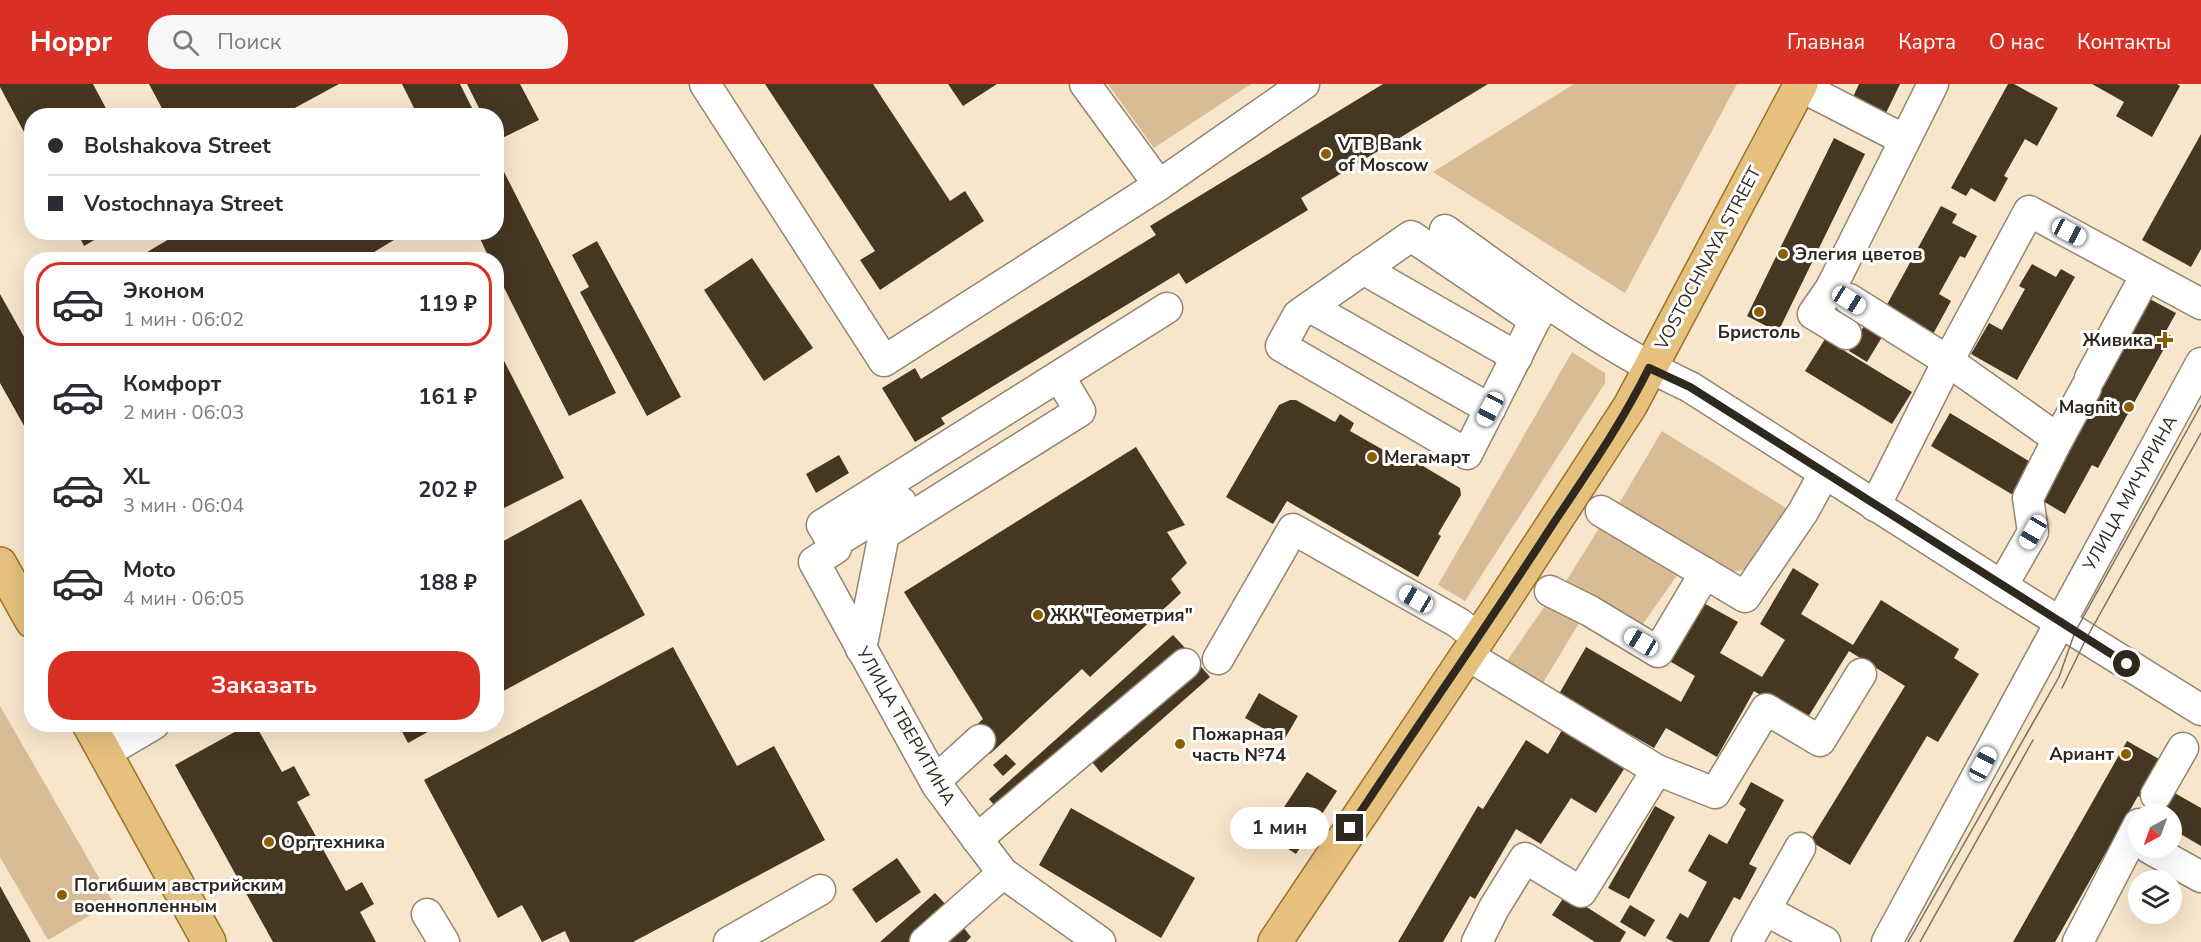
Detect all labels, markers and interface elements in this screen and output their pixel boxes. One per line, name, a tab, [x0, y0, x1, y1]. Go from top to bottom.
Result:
search box	[148, 15, 568, 69]
text: Hoppr	[30, 23, 112, 61]
icon: search	[169, 26, 202, 59]
text: Поиск	[217, 27, 281, 57]
text: Главная	[1787, 28, 1865, 56]
text: Карта	[1898, 28, 1956, 56]
text: О нас	[1989, 28, 2044, 56]
text: Контакты	[2077, 28, 2171, 56]
text: Bolshakova Street	[84, 131, 271, 161]
place label: VTB Bank of Moscow	[1337, 132, 1429, 177]
marker: VTB Bank of Moscow	[1319, 147, 1333, 161]
street label: VOSTOCHNAYA STREET	[1649, 162, 1767, 355]
text: Vostochnaya Street	[84, 189, 283, 219]
car	[2049, 216, 2089, 248]
place label: Элегия цветов	[1795, 242, 1923, 266]
marker: Элегия цветов	[1776, 247, 1790, 261]
text: Эконом	[123, 276, 205, 306]
icon: car	[51, 277, 105, 331]
car	[1829, 283, 1869, 317]
text: 119 ₽	[418, 289, 477, 319]
marker: Бристоль	[1752, 305, 1766, 319]
text: 1 мин · 06:02	[123, 306, 244, 333]
place label: Бристоль	[1718, 320, 1800, 344]
place label: Живика	[2083, 328, 2153, 352]
marker: Живика	[2158, 333, 2172, 347]
text: Комфорт	[123, 369, 221, 399]
icon: car	[51, 370, 105, 424]
text: 161 ₽	[418, 382, 477, 412]
car	[1474, 389, 1506, 429]
place label: Magnit	[2059, 395, 2117, 419]
text: 2 мин · 06:03	[123, 399, 244, 426]
marker: Magnit	[2122, 400, 2136, 414]
street label: УЛИЦА МИЧУРИНА	[2077, 411, 2183, 576]
place label: Мегамарт	[1384, 445, 1470, 469]
marker: Мегамарт	[1365, 450, 1379, 464]
text: XL	[123, 462, 150, 492]
icon: car	[51, 463, 105, 517]
text: 202 ₽	[418, 475, 477, 505]
text: 3 мин · 06:04	[123, 492, 244, 519]
car	[2016, 512, 2050, 552]
text: Moto	[123, 555, 176, 585]
icon: car	[51, 556, 105, 610]
text: 188 ₽	[418, 568, 477, 598]
car	[1396, 582, 1436, 616]
text: 4 мин · 06:05	[123, 585, 244, 612]
place label: ЖК "Геометрия"	[1050, 603, 1193, 627]
marker: ЖК "Геометрия"	[1031, 608, 1045, 622]
car	[1621, 625, 1661, 659]
street label: УЛИЦА ТВЕРИТИНА	[850, 641, 961, 810]
route start	[2113, 650, 2140, 677]
button: Заказать	[48, 651, 480, 720]
place label: Пожарная часть №74	[1192, 722, 1286, 767]
marker: Пожарная часть №74	[1173, 737, 1187, 751]
place label: Ариант	[2049, 742, 2114, 766]
car	[1967, 744, 1999, 784]
marker: Ариант	[2119, 747, 2133, 761]
north arrow	[2128, 804, 2182, 858]
map controls	[2128, 804, 2182, 924]
callout: 1 мин	[1230, 807, 1329, 849]
text: 1 мин	[1252, 814, 1307, 841]
route end	[1336, 814, 1363, 841]
place label: Оргтехника	[281, 830, 385, 854]
marker: Оргтехника	[262, 835, 276, 849]
button: layers	[2128, 870, 2182, 924]
place label: Погибшим австрийским военнопленным	[74, 873, 284, 918]
marker: Погибшим австрийским военнопленным	[55, 888, 69, 902]

